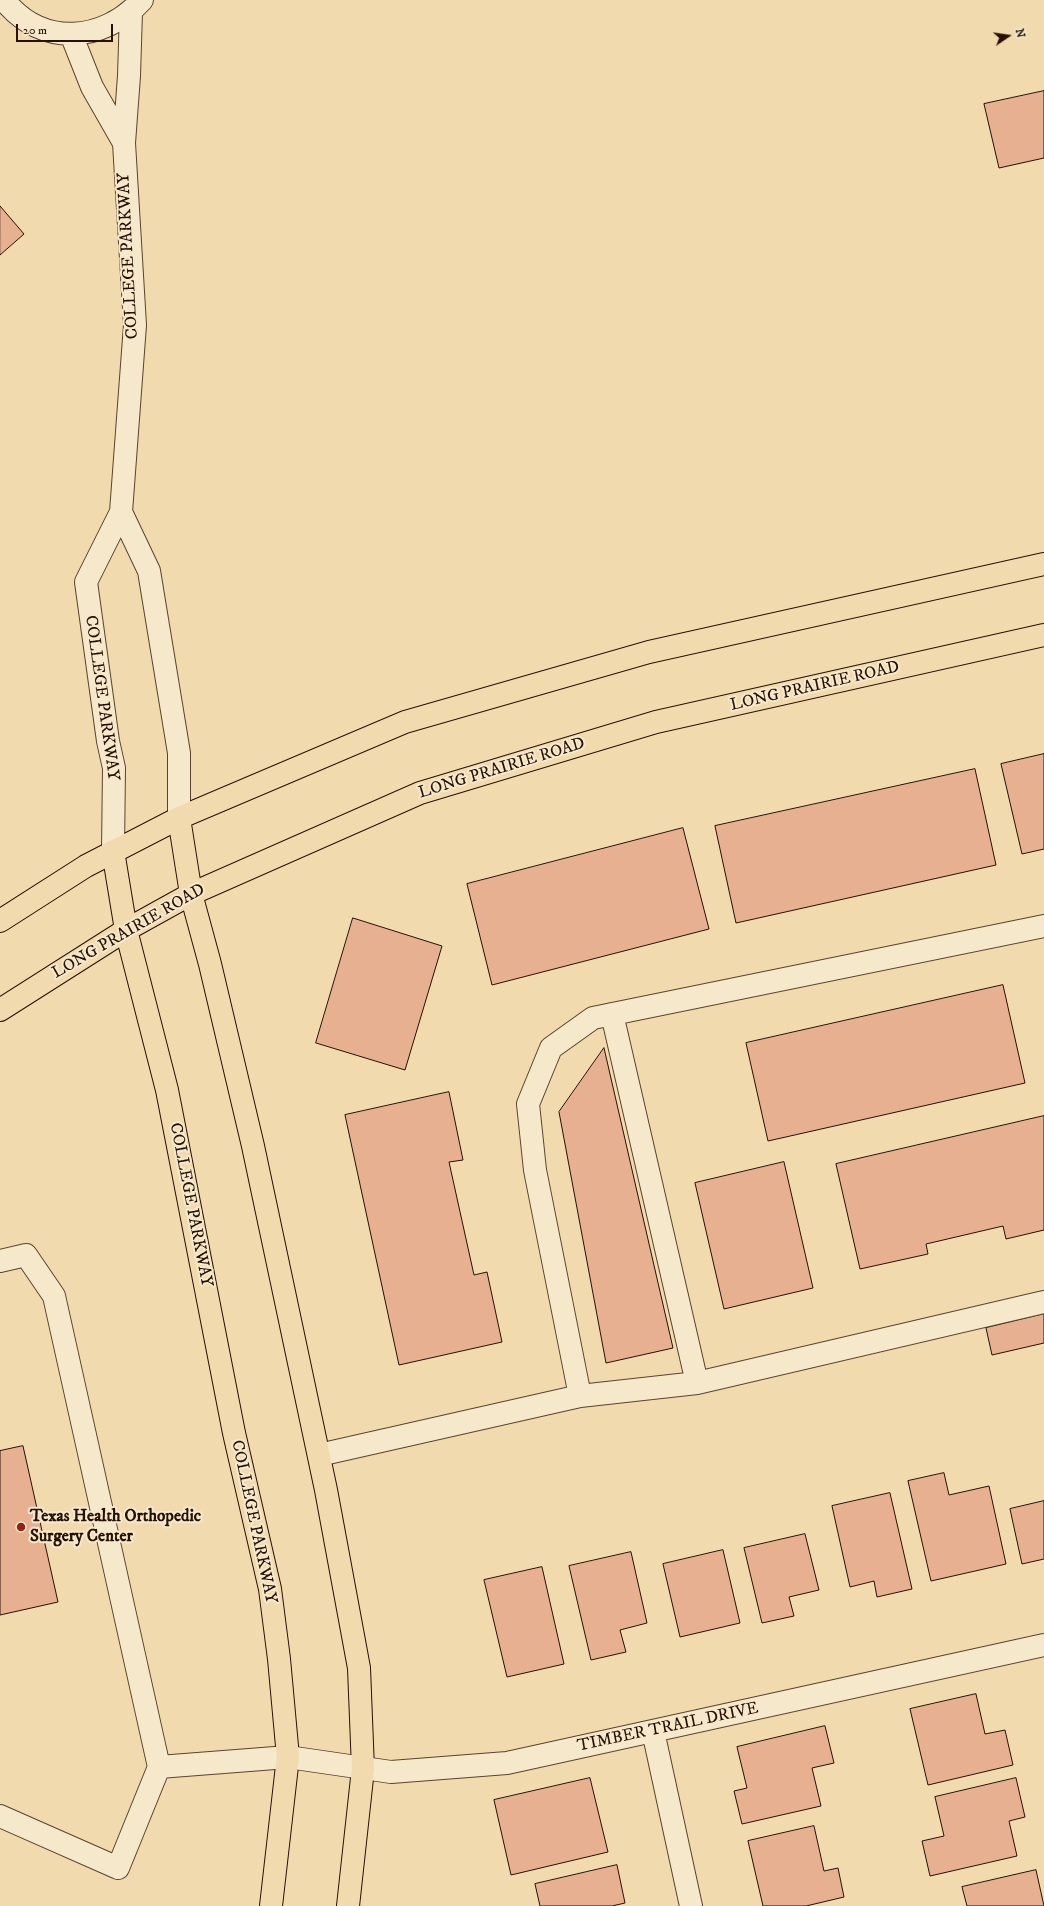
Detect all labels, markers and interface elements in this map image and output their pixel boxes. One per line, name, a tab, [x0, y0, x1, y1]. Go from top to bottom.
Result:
scale bar	[18, 16, 115, 42]
north arrow	[988, 16, 1028, 56]
text: 20 m	[23, 23, 47, 38]
text: N	[1012, 27, 1028, 39]
street label: COLLEGE PARKWAY	[114, 172, 144, 340]
street label: COLLEGE PARKWAY	[79, 614, 123, 782]
street label: LONG PRAIRIE ROAD	[728, 658, 902, 716]
street label: LONG PRAIRIE ROAD	[416, 734, 588, 804]
street label: LONG PRAIRIE ROAD	[49, 880, 209, 984]
street label: COLLEGE PARKWAY	[164, 1121, 216, 1289]
street label: COLLEGE PARKWAY	[226, 1438, 280, 1606]
place label: Texas Health Orthopedic Surgery Center	[30, 1507, 201, 1547]
marker: Texas Health Orthopedic Surgery Center	[15, 1521, 27, 1533]
street label: TIMBER TRAIL DRIVE	[576, 1699, 760, 1757]

